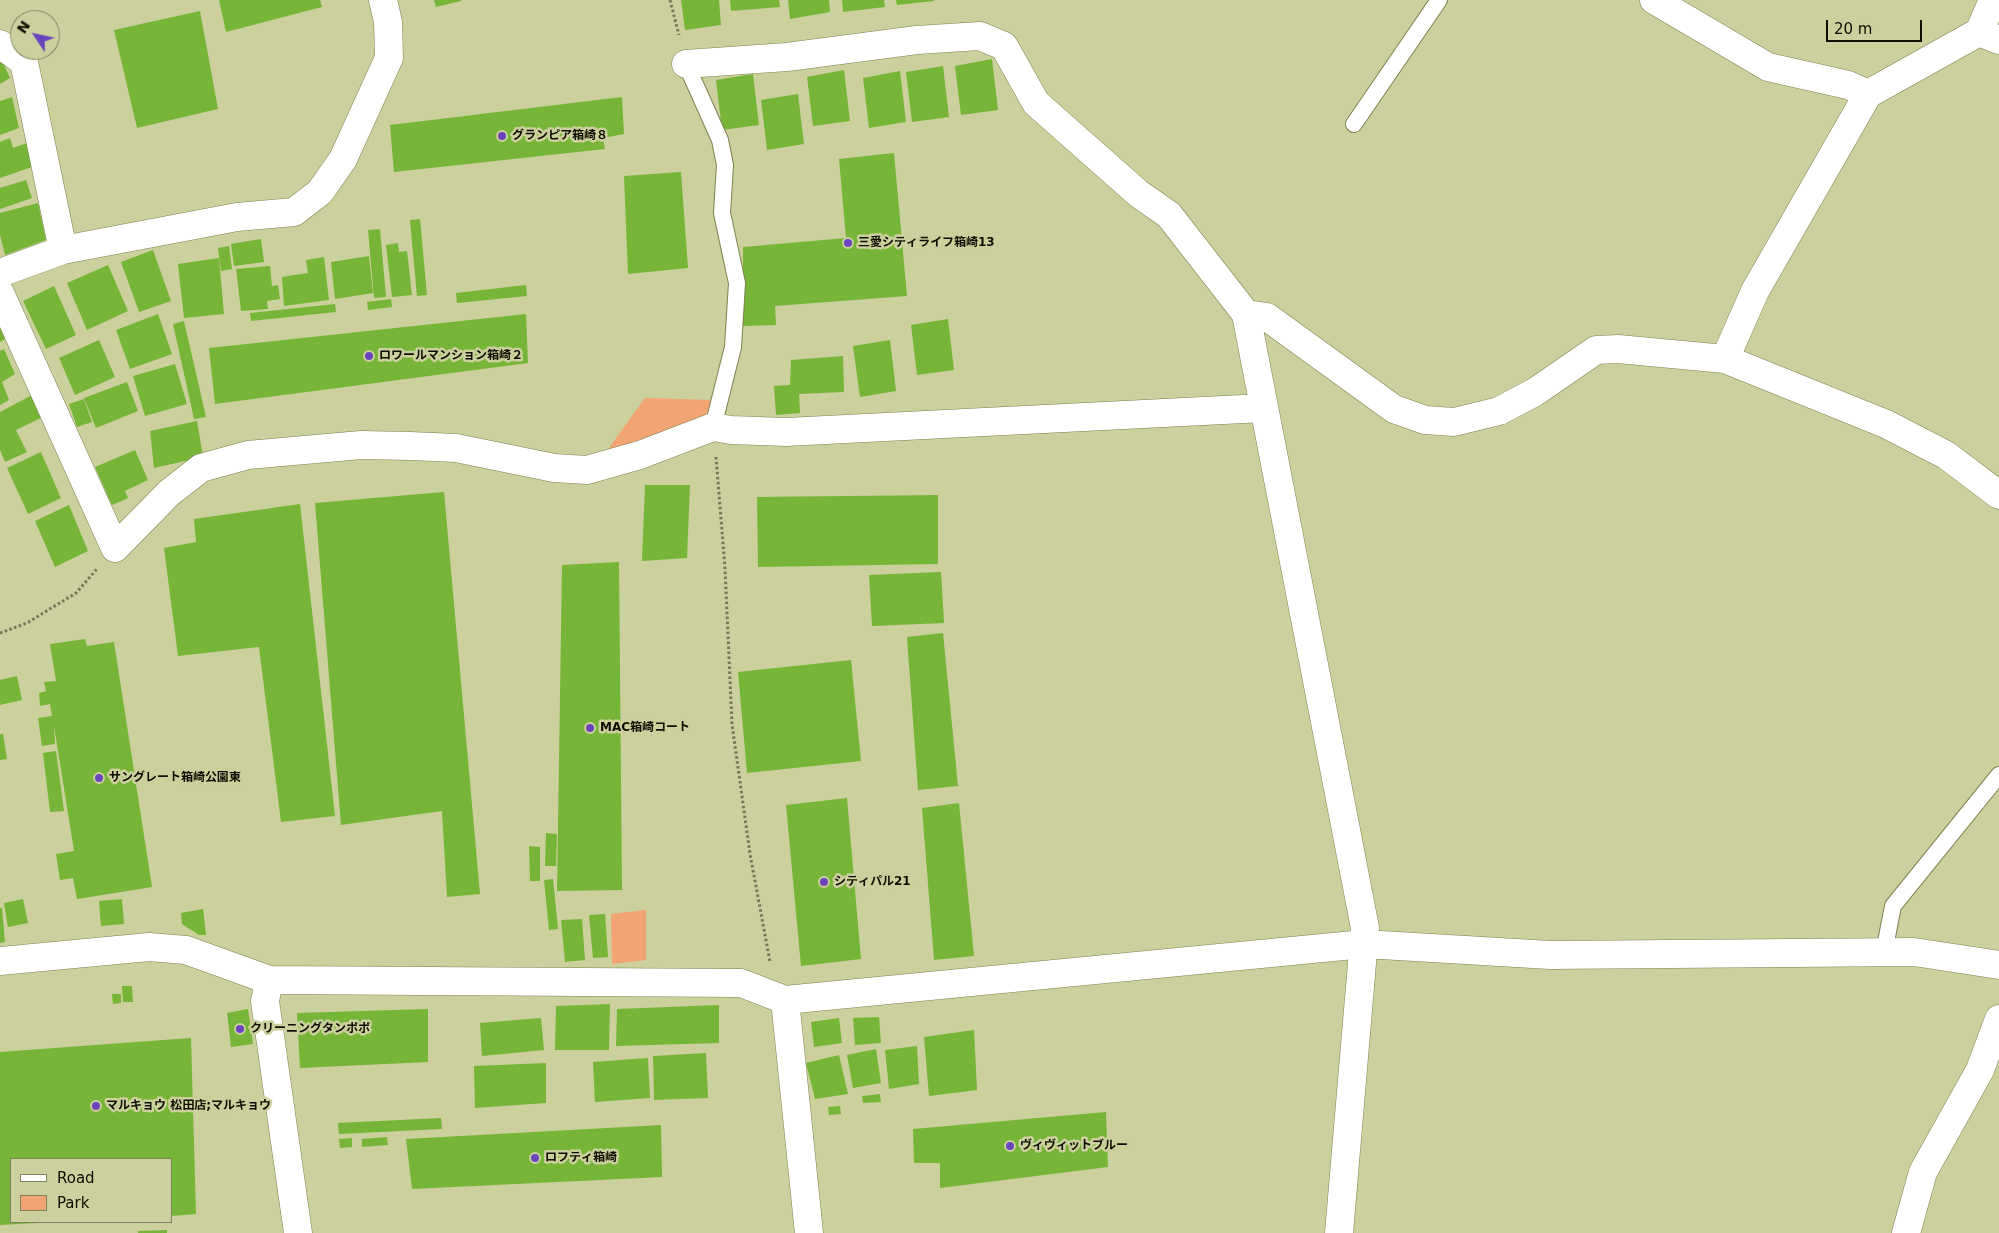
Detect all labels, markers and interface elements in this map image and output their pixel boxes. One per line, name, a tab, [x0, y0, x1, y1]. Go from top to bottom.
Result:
north arrow	[10, 10, 60, 60]
scale bar	[1829, 10, 1925, 42]
text: N	[13, 18, 33, 37]
text: 20 m	[1834, 20, 1872, 38]
place label: グランピア箱崎８	[512, 129, 608, 143]
marker: グランピア箱崎８	[496, 130, 508, 142]
place label: 三愛シティライフ箱崎13	[858, 236, 995, 250]
marker: 三愛シティライフ箱崎13	[842, 237, 854, 249]
place label: ロワールマンション箱崎２	[379, 349, 523, 363]
marker: ロワールマンション箱崎２	[363, 350, 375, 362]
place label: MAC箱崎コート	[600, 721, 690, 735]
marker: MAC箱崎コート	[584, 722, 596, 734]
place label: サングレート箱崎公園東	[109, 771, 241, 785]
marker: サングレート箱崎公園東	[93, 772, 105, 784]
place label: シティパル21	[834, 875, 911, 889]
marker: シティパル21	[818, 876, 830, 888]
place label: クリーニングタンポポ	[250, 1022, 370, 1036]
marker: クリーニングタンポポ	[234, 1023, 246, 1035]
place label: マルキョウ 松田店;マルキョウ	[106, 1099, 271, 1113]
marker: マルキョウ 松田店;マルキョウ	[90, 1100, 102, 1112]
place label: ヴィヴィットブルー	[1020, 1139, 1128, 1153]
marker: ヴィヴィットブルー	[1004, 1140, 1016, 1152]
place label: ロフティ箱崎	[545, 1151, 617, 1165]
marker: ロフティ箱崎	[529, 1152, 541, 1164]
legend	[10, 1158, 172, 1223]
text: Road	[57, 1169, 95, 1187]
text: Park	[57, 1194, 89, 1212]

